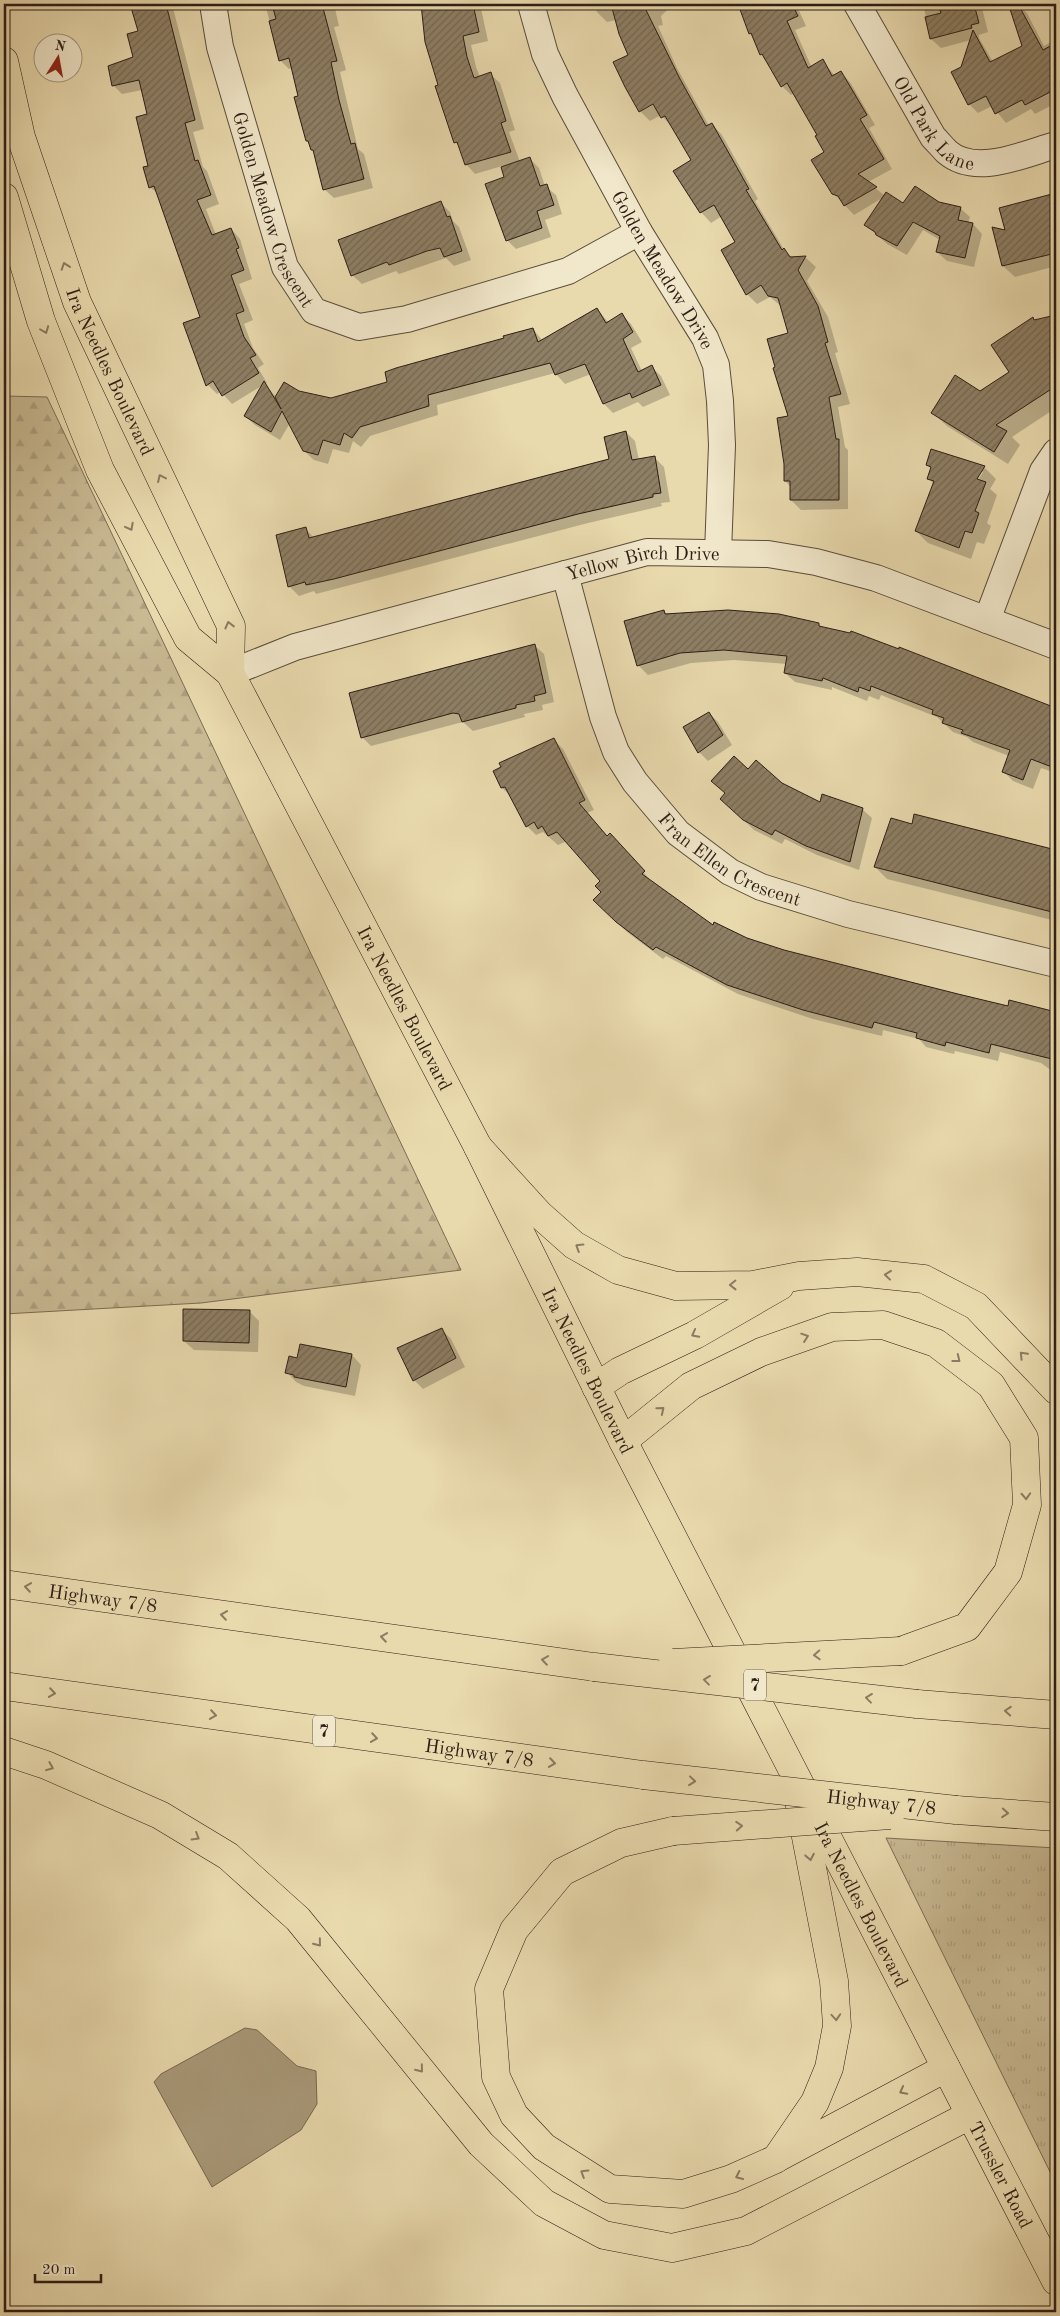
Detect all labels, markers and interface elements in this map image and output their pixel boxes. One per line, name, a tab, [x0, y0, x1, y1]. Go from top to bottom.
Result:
north arrow	[32, 32, 82, 82]
text: N	[54, 38, 67, 54]
street label: Old Park Lane	[888, 74, 975, 175]
street label: Golden Meadow Crescent	[228, 110, 316, 312]
street label: Golden Meadow Drive	[606, 188, 715, 352]
one-way arrow	[61, 263, 71, 271]
street label: Ira Needles Boulevard	[61, 286, 156, 459]
one-way arrow	[39, 326, 49, 334]
one-way arrow	[157, 474, 167, 483]
one-way arrow	[124, 522, 134, 531]
street label: Yellow Birch Drive	[564, 544, 720, 585]
one-way arrow	[224, 621, 235, 629]
street label: Fran Ellen Crescent	[653, 810, 803, 911]
street label: Ira Needles Boulevard	[352, 924, 454, 1095]
one-way arrow	[576, 1244, 585, 1254]
one-way arrow	[884, 1270, 892, 1281]
one-way arrow	[729, 1280, 737, 1290]
street label: Ira Needles Boulevard	[537, 1285, 635, 1458]
one-way arrow	[691, 1328, 700, 1338]
one-way arrow	[800, 1333, 808, 1343]
one-way arrow	[1020, 1352, 1029, 1361]
one-way arrow	[951, 1353, 961, 1362]
one-way arrow	[655, 1408, 664, 1416]
one-way arrow	[1021, 1492, 1032, 1500]
one-way arrow	[24, 1582, 32, 1593]
street label: Highway 7/8	[47, 1583, 158, 1617]
one-way arrow	[219, 1610, 228, 1620]
one-way arrow	[380, 1633, 389, 1643]
one-way arrow	[813, 1650, 821, 1661]
one-way arrow	[541, 1655, 549, 1666]
road number: 7	[744, 1670, 766, 1700]
one-way arrow	[703, 1675, 711, 1686]
one-way arrow	[48, 1687, 56, 1698]
one-way arrow	[865, 1693, 873, 1704]
one-way arrow	[1003, 1706, 1011, 1717]
one-way arrow	[209, 1709, 217, 1720]
road number: 7	[313, 1715, 335, 1746]
one-way arrow	[370, 1732, 378, 1743]
street label: Highway 7/8	[423, 1738, 535, 1772]
one-way arrow	[548, 1757, 557, 1767]
one-way arrow	[45, 1761, 54, 1771]
one-way arrow	[688, 1775, 696, 1786]
street label: Highway 7/8	[826, 1789, 937, 1820]
one-way arrow	[1001, 1808, 1009, 1819]
street label: Ira Needles Boulevard	[809, 1820, 910, 1991]
one-way arrow	[735, 1821, 743, 1832]
one-way arrow	[191, 1831, 200, 1841]
one-way arrow	[804, 1853, 815, 1862]
one-way arrow	[312, 1938, 321, 1947]
one-way arrow	[831, 2014, 842, 2022]
one-way arrow	[415, 2064, 424, 2073]
one-way arrow	[899, 2085, 908, 2095]
street label: Trussler Road	[964, 2119, 1034, 2232]
one-way arrow	[581, 2169, 590, 2179]
one-way arrow	[735, 2170, 744, 2180]
scale bar	[35, 2251, 101, 2283]
text: 20 m	[42, 2263, 76, 2278]

